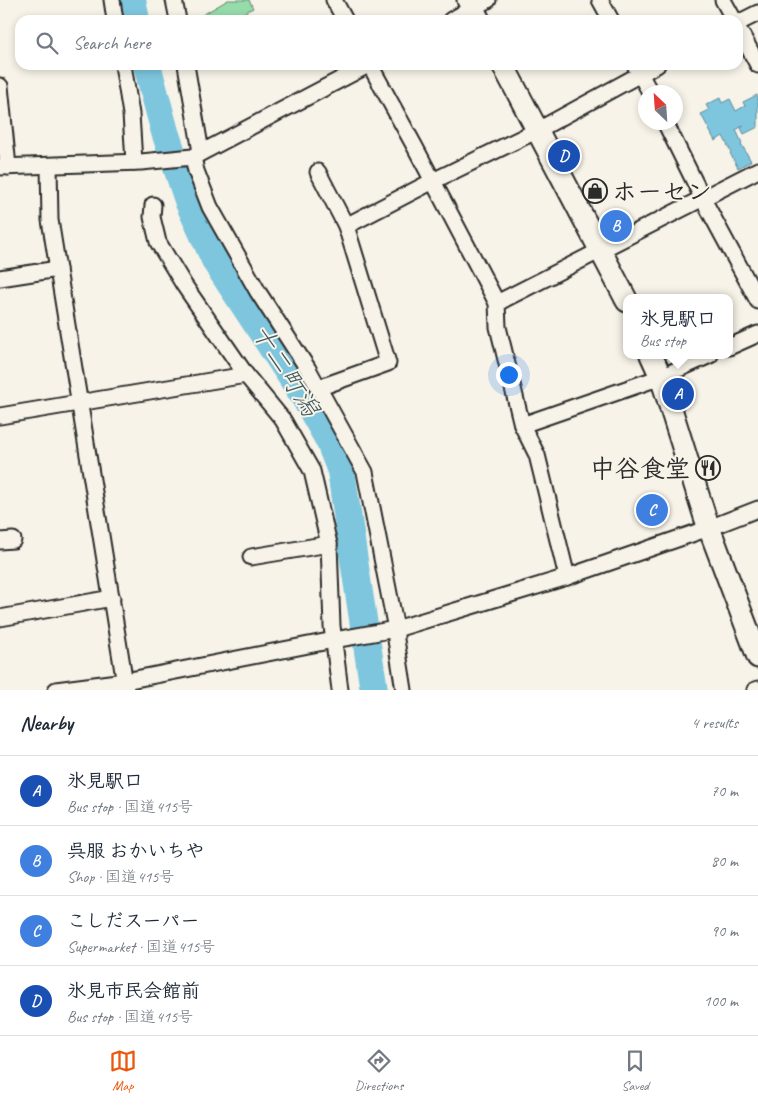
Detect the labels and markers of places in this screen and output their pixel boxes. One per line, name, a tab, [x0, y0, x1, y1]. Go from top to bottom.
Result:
pin: D	[548, 137, 580, 175]
place label: ホーセン	[612, 176, 712, 208]
shop icon: ホーセン	[582, 178, 608, 204]
pin: B	[600, 207, 632, 245]
pin: A	[662, 375, 694, 413]
place label: 中谷食堂	[590, 453, 690, 485]
restaurant icon: 中谷食堂	[695, 455, 721, 481]
pin: C	[636, 491, 668, 529]

